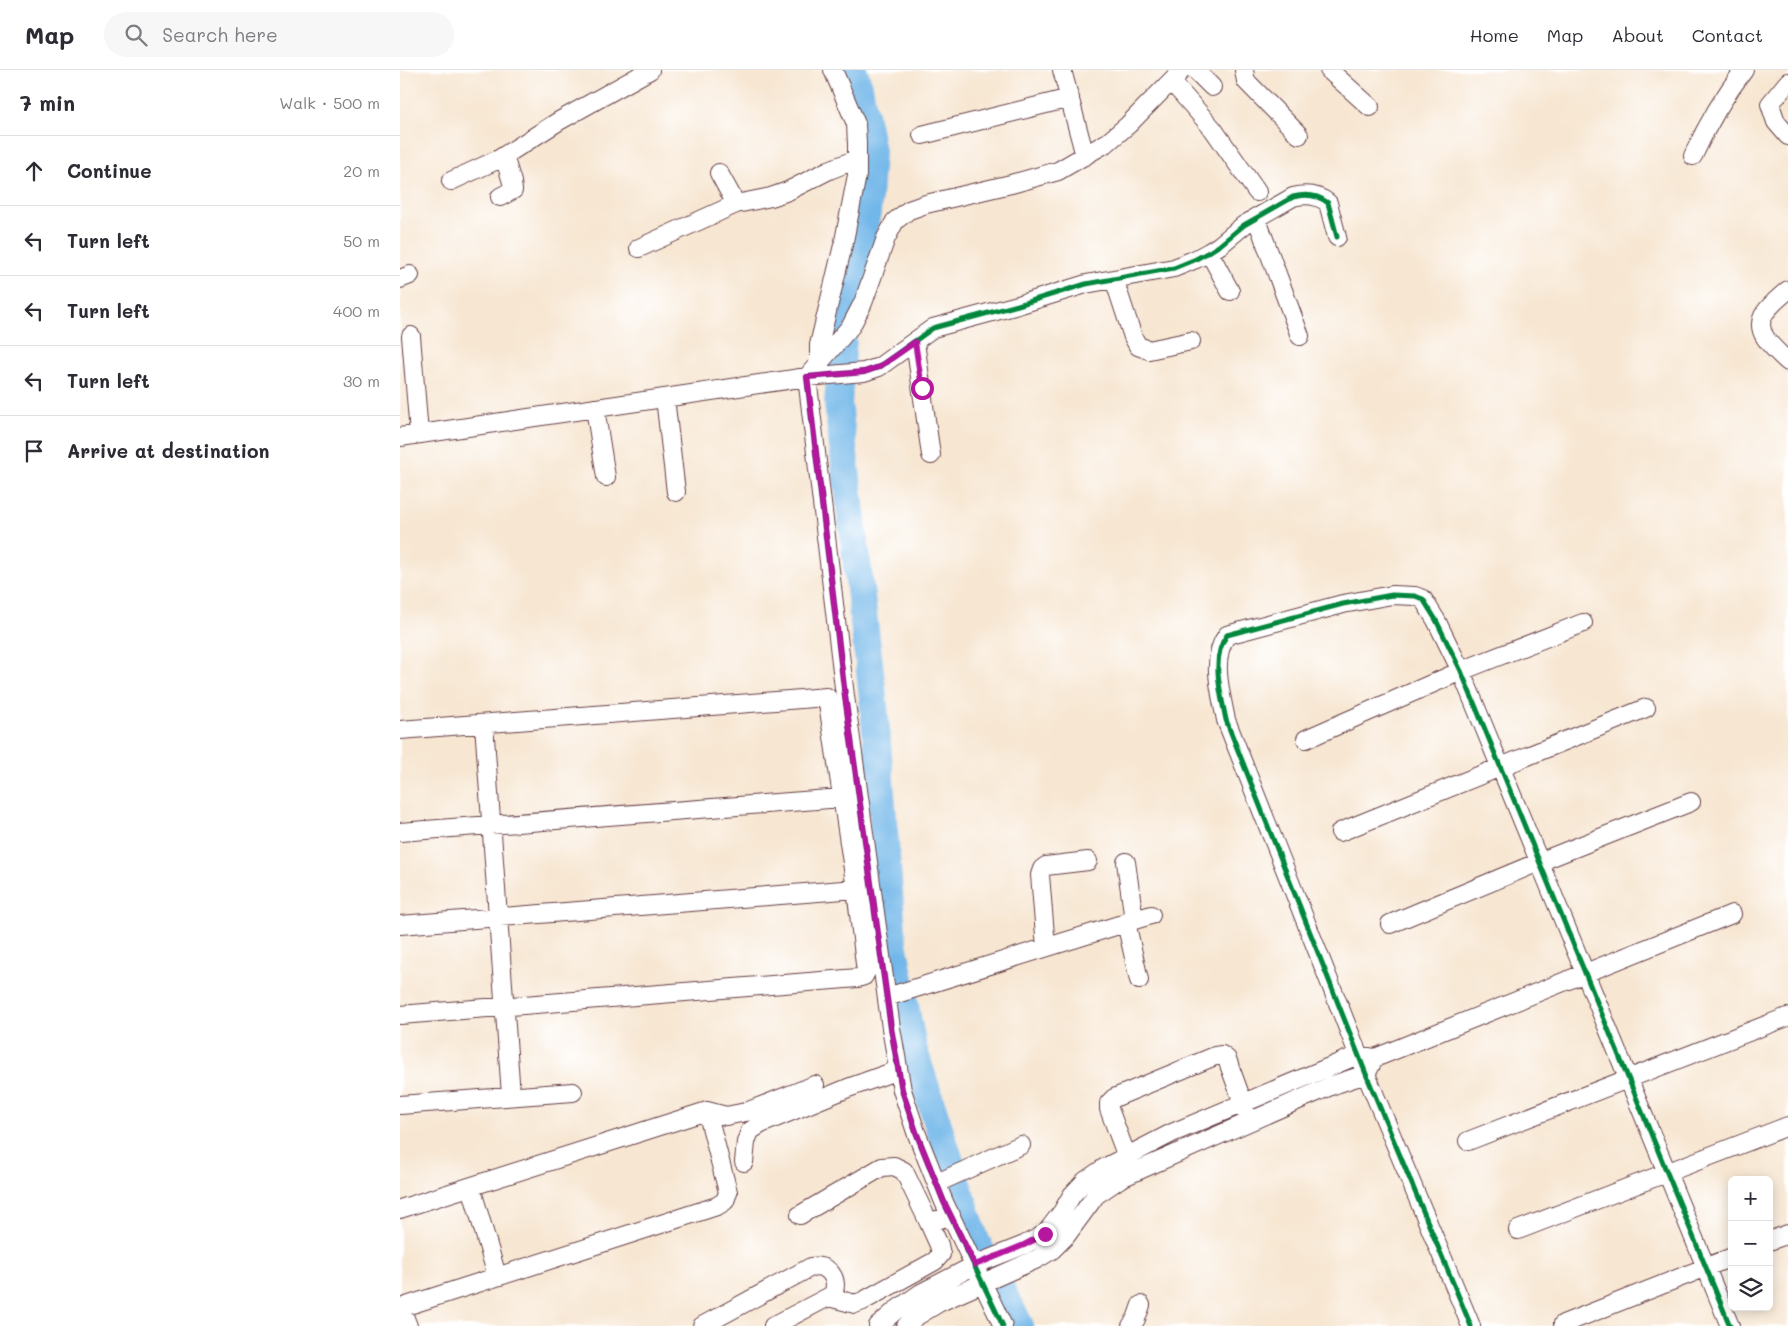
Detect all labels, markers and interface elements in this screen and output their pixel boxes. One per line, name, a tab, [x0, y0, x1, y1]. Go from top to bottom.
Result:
search box	[104, 12, 454, 57]
text: Map	[25, 19, 74, 50]
icon: search	[122, 21, 150, 49]
text: Search here	[162, 22, 278, 47]
text: Home	[1470, 23, 1519, 47]
text: Map	[1547, 23, 1583, 47]
text: About	[1611, 23, 1664, 47]
text: Contact	[1692, 23, 1763, 47]
text: 7 min	[20, 89, 75, 116]
text: Walk · 500 m	[279, 92, 380, 113]
icon: ahead	[20, 157, 48, 185]
text: Continue	[67, 158, 152, 183]
text: 20 m	[343, 160, 380, 181]
icon: left	[20, 227, 48, 255]
text: Turn left	[67, 228, 150, 253]
text: 50 m	[343, 230, 380, 251]
icon: left	[20, 297, 48, 325]
text: Turn left	[67, 298, 150, 323]
text: 400 m	[333, 300, 380, 321]
icon: left	[20, 367, 48, 395]
text: Turn left	[67, 368, 150, 393]
text: 30 m	[343, 370, 380, 391]
route start	[911, 377, 934, 400]
icon: arrive	[20, 437, 48, 465]
text: Arrive at destination	[67, 438, 270, 463]
map controls	[1728, 1176, 1773, 1311]
button: +	[1728, 1176, 1773, 1221]
button: −	[1728, 1221, 1773, 1266]
route end	[1034, 1223, 1057, 1246]
button: layers	[1728, 1266, 1773, 1311]

